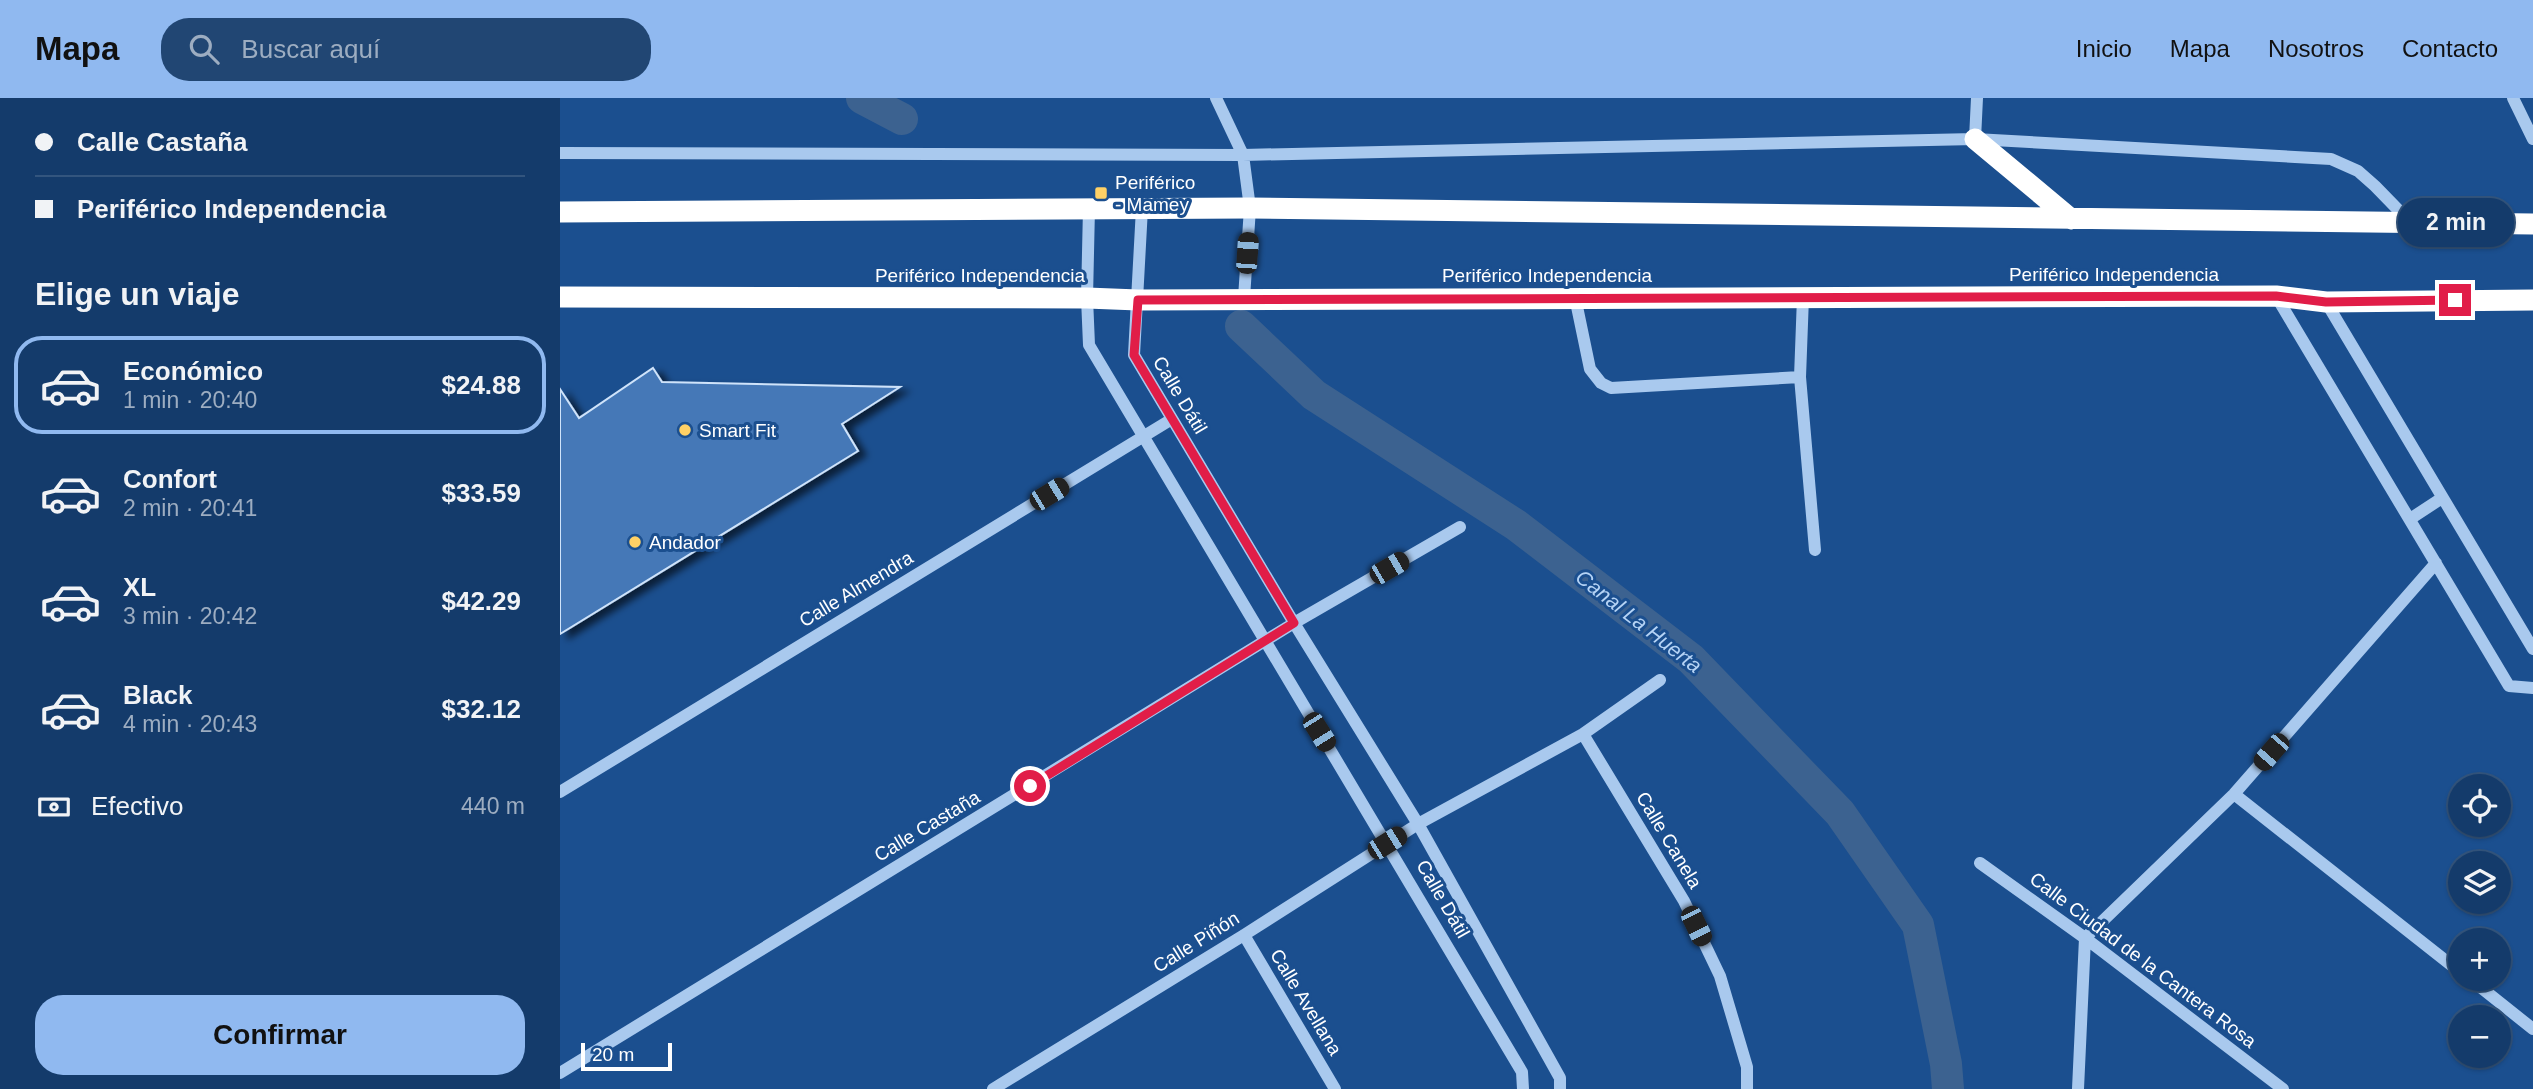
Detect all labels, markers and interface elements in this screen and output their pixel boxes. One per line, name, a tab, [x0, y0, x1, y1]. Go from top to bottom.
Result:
search box	[161, 18, 651, 81]
text: Mapa	[35, 30, 119, 67]
icon: search	[185, 30, 223, 68]
text: Buscar aquí	[241, 34, 380, 64]
text: Inicio	[2076, 35, 2132, 62]
text: Mapa	[2170, 35, 2230, 62]
text: Nosotros	[2268, 35, 2364, 62]
text: Contacto	[2402, 35, 2498, 62]
text: Calle Castaña	[77, 127, 248, 157]
place label: Periférico - Mamey	[1115, 172, 1195, 215]
marker: Periférico - Mamey	[1093, 185, 1109, 201]
text: Periférico Independencia	[77, 194, 386, 224]
callout: 2 min	[2397, 198, 2513, 248]
text: 2 min	[2426, 209, 2486, 235]
car	[1236, 231, 1259, 275]
street label: Periférico Independencia	[2009, 264, 2220, 285]
street label: Periférico Independencia	[875, 265, 1086, 286]
street label: Periférico Independencia	[1442, 265, 1653, 286]
text: Elige un viaje	[35, 276, 240, 312]
route end	[2439, 284, 2471, 316]
street label: Calle Dátil	[1149, 352, 1211, 438]
icon: car	[39, 354, 102, 417]
text: Económico	[123, 356, 263, 386]
text: $24.88	[441, 370, 521, 400]
text: 1 min · 20:40	[123, 387, 257, 413]
place label: Smart Fit	[699, 420, 777, 441]
marker: Smart Fit	[677, 422, 693, 438]
icon: car	[39, 462, 102, 525]
text: Confort	[123, 464, 217, 494]
car	[1026, 474, 1073, 514]
text: $33.59	[441, 478, 521, 508]
text: 2 min · 20:41	[123, 495, 257, 521]
place label: Andador	[649, 532, 722, 553]
marker: Andador	[627, 534, 643, 550]
street label: Calle Almendra	[795, 547, 917, 631]
car	[1366, 548, 1413, 588]
water label: Canal La Huerta	[1572, 565, 1706, 677]
icon: car	[39, 570, 102, 633]
text: XL	[123, 572, 156, 602]
text: $42.29	[441, 586, 521, 616]
text: 3 min · 20:42	[123, 603, 257, 629]
icon: car	[39, 678, 102, 741]
text: Black	[123, 680, 192, 710]
text: $32.12	[441, 694, 521, 724]
car	[1299, 709, 1340, 755]
text: 4 min · 20:43	[123, 711, 257, 737]
car	[2250, 729, 2293, 775]
route start	[1014, 770, 1046, 802]
map controls	[2448, 774, 2511, 1068]
button: locate	[2448, 774, 2511, 837]
street label: Calle Castaña	[870, 786, 984, 866]
icon: cash	[35, 788, 73, 826]
street label: Calle Canela	[1632, 788, 1706, 892]
text: Efectivo	[91, 791, 184, 821]
text: 440 m	[461, 793, 525, 819]
car	[1364, 823, 1411, 863]
button: layers	[2448, 851, 2511, 914]
street label: Calle Dátil	[1412, 856, 1474, 942]
street label: Calle Ciudad de la Cantera Rosa	[2026, 868, 2261, 1052]
car	[1678, 903, 1715, 949]
street label: Calle Piñón	[1149, 907, 1243, 977]
button: +	[2448, 928, 2511, 991]
street label: Calle Avellana	[1266, 945, 1346, 1059]
button: Confirmar	[35, 995, 525, 1075]
button: −	[2448, 1005, 2511, 1068]
scale bar	[581, 1040, 672, 1072]
text: 20 m	[592, 1044, 634, 1065]

